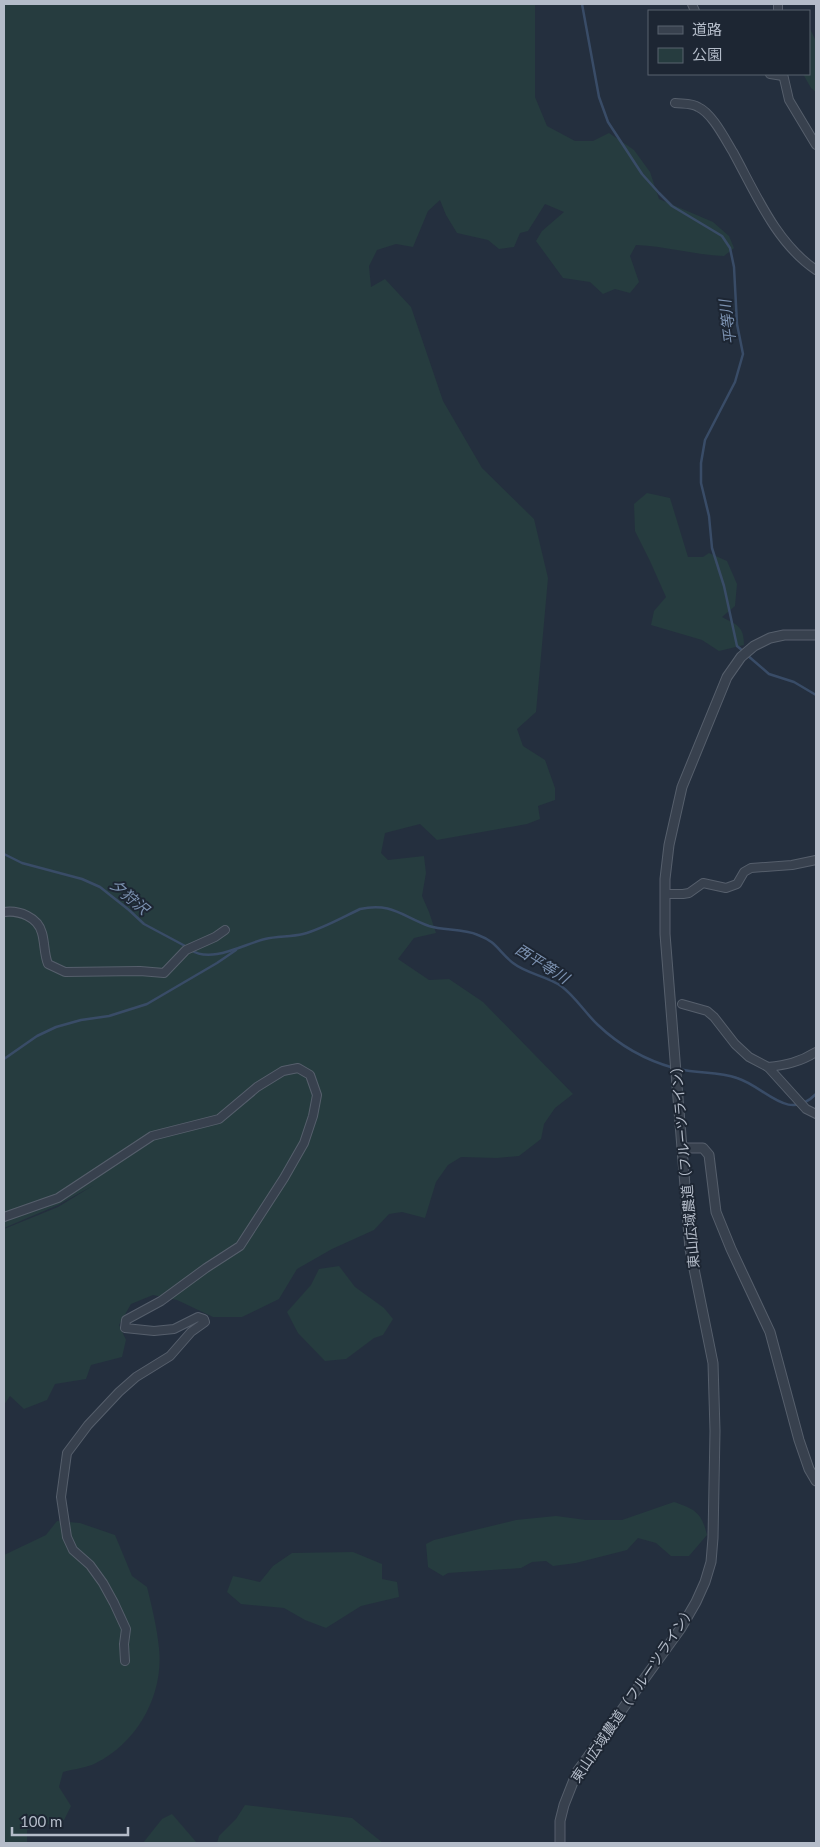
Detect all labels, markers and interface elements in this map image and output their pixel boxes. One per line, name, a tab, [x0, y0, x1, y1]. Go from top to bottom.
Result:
legend	[648, 10, 810, 75]
text: 道路	[692, 20, 722, 38]
text: 公園	[692, 45, 722, 63]
water label: 平等川	[715, 297, 739, 346]
water label: 夕狩沢	[107, 875, 154, 919]
water label: 西平等川	[512, 940, 574, 988]
street label: 東山広域農道（フルーツライン）	[667, 1059, 702, 1269]
street label: 東山広域農道（フルーツライン）	[567, 1602, 698, 1785]
scale bar	[12, 1804, 129, 1836]
text: 100 m	[20, 1812, 62, 1830]

